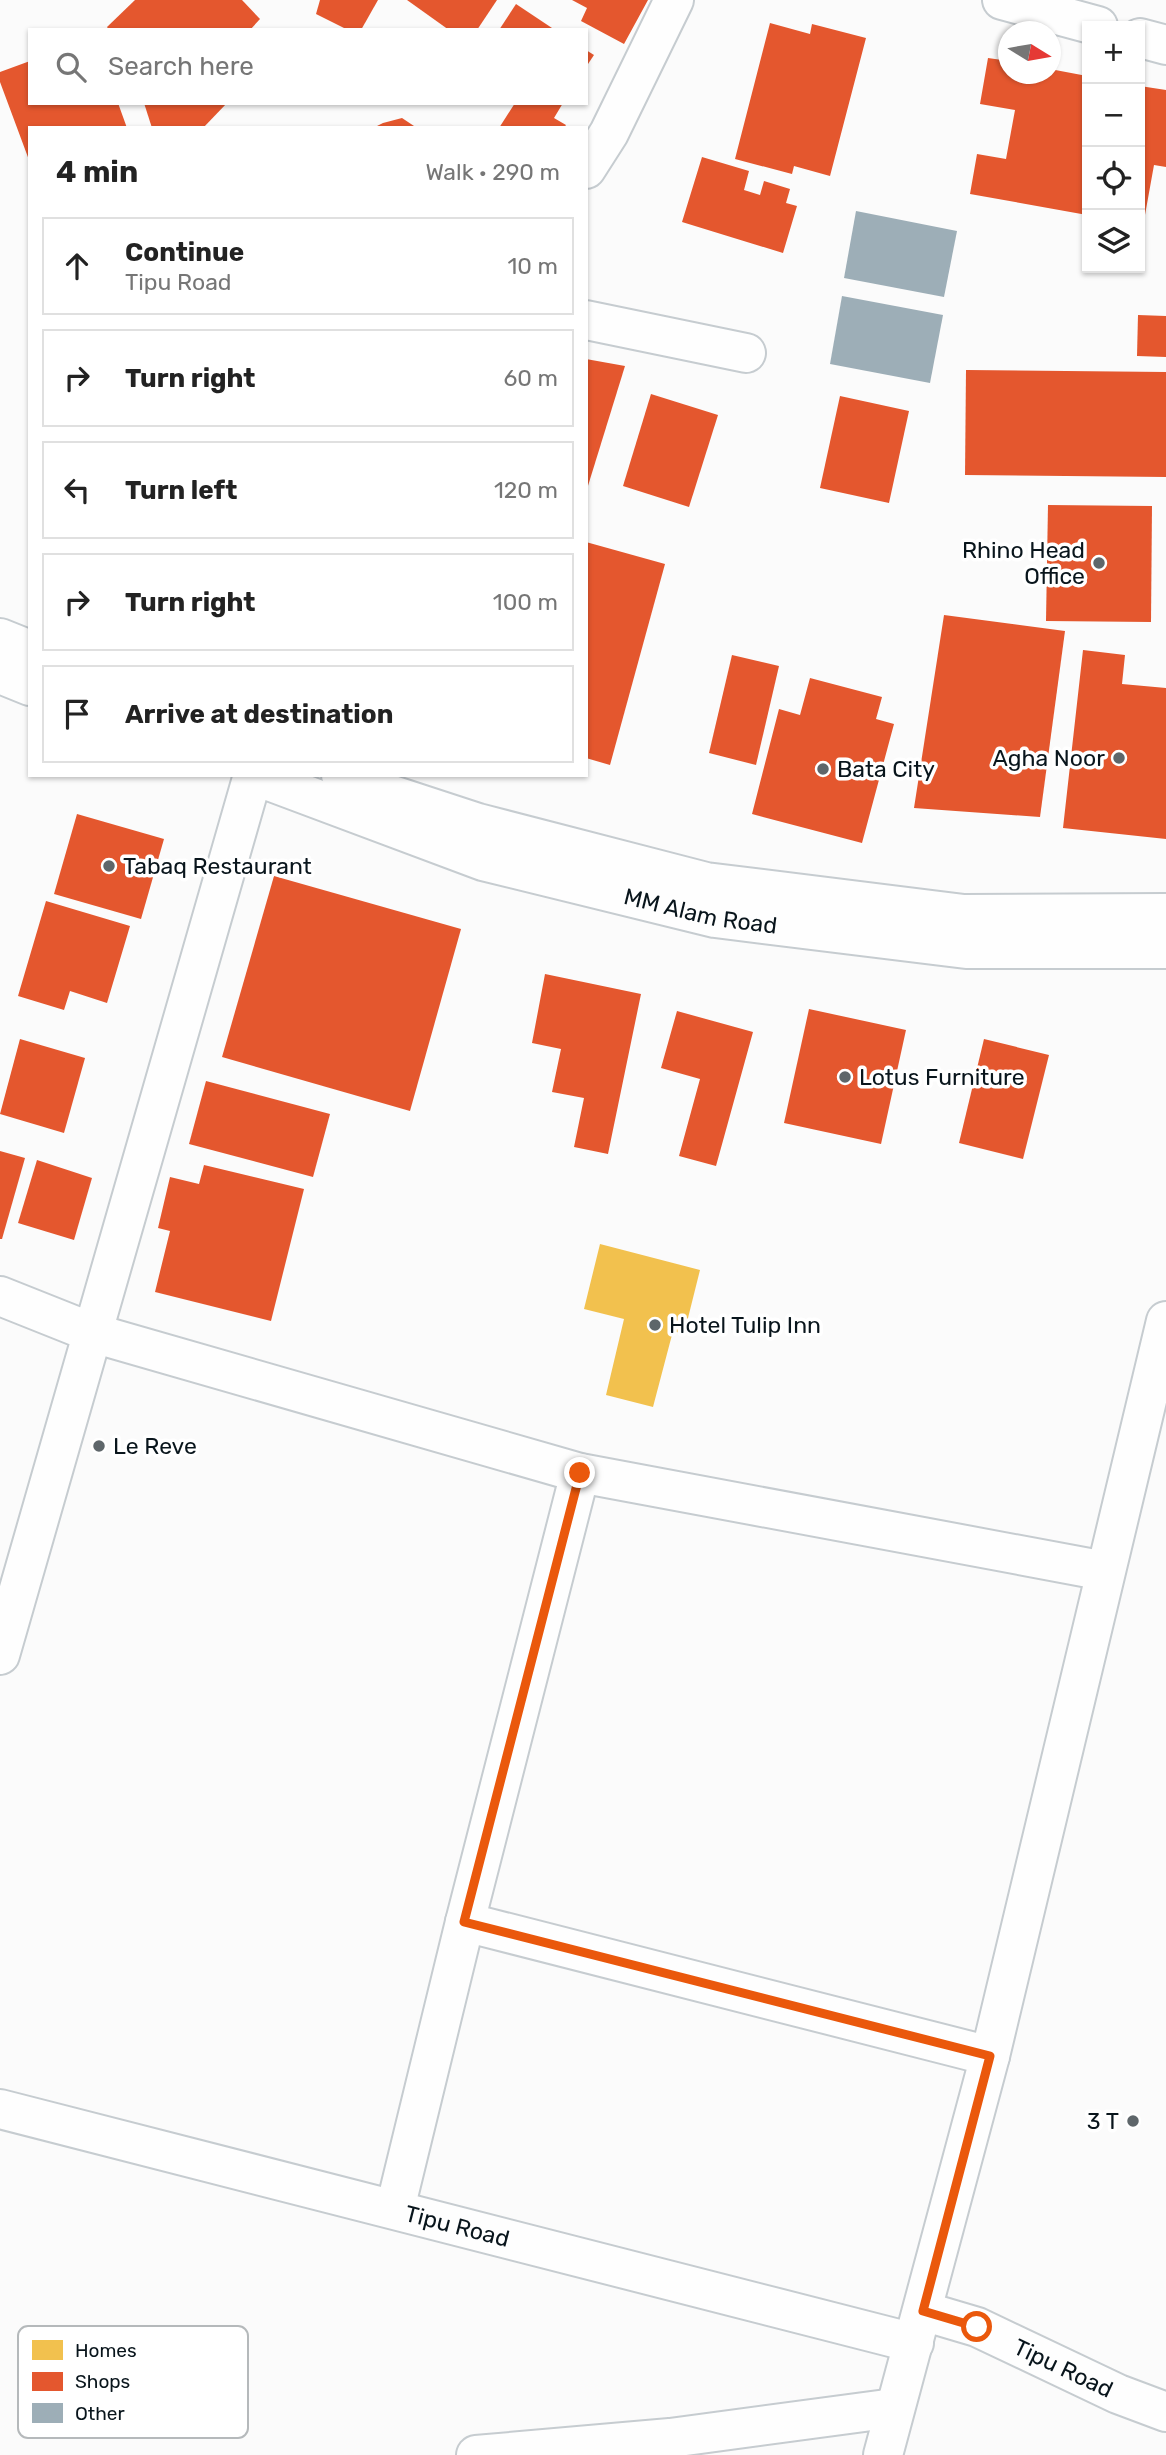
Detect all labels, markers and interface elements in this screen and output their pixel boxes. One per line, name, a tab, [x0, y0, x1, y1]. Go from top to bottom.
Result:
north arrow	[998, 21, 1061, 84]
map controls	[1082, 21, 1145, 273]
button: +	[1082, 21, 1145, 84]
search box	[28, 28, 588, 105]
icon: search	[52, 48, 90, 86]
text: Search here	[108, 51, 254, 82]
button: −	[1082, 84, 1145, 147]
button: locate	[1082, 147, 1145, 210]
text: 4 min	[56, 154, 138, 190]
text: Walk · 290 m	[425, 158, 560, 186]
button: layers	[1082, 210, 1145, 273]
text: Continue	[125, 237, 244, 268]
icon: ahead	[58, 247, 96, 285]
text: 10 m	[507, 252, 558, 280]
text: Tipu Road	[125, 268, 232, 296]
icon: right	[58, 359, 96, 397]
text: Turn right	[125, 363, 255, 394]
text: 60 m	[503, 364, 558, 392]
icon: left	[58, 471, 96, 509]
text: Turn left	[125, 475, 237, 506]
text: 120 m	[494, 476, 558, 504]
place label: Rhino Head Office	[962, 536, 1085, 590]
marker: Rhino Head Office	[1091, 555, 1107, 571]
icon: right	[58, 583, 96, 621]
text: Turn right	[125, 587, 255, 618]
text: 100 m	[493, 588, 558, 616]
icon: arrive	[58, 695, 96, 733]
text: Arrive at destination	[125, 699, 393, 730]
place label: Agha Noor	[993, 744, 1105, 772]
marker: Agha Noor	[1111, 750, 1127, 766]
place label: Bata City	[837, 755, 935, 783]
marker: Bata City	[815, 761, 831, 777]
place label: Tabaq Restaurant	[123, 852, 312, 880]
marker: Tabaq Restaurant	[101, 858, 117, 874]
street label: MM Alam Road	[621, 882, 779, 940]
place label: Lotus Furniture	[859, 1063, 1025, 1091]
marker: Lotus Furniture	[837, 1069, 853, 1085]
place label: Hotel Tulip Inn	[669, 1311, 821, 1339]
marker: Hotel Tulip Inn	[647, 1317, 663, 1333]
place label: Le Reve	[113, 1432, 197, 1460]
marker: Le Reve	[91, 1438, 107, 1454]
route end	[564, 1457, 595, 1488]
place label: 3 T	[1087, 2107, 1119, 2135]
marker: 3 T	[1125, 2113, 1141, 2129]
street label: Tipu Road	[402, 2199, 512, 2253]
route start	[961, 2311, 992, 2342]
legend	[18, 2326, 248, 2438]
street label: Tipu Road	[1009, 2333, 1118, 2404]
text: Homes	[75, 2339, 137, 2362]
text: Shops	[75, 2370, 130, 2393]
text: Other	[75, 2402, 126, 2425]

